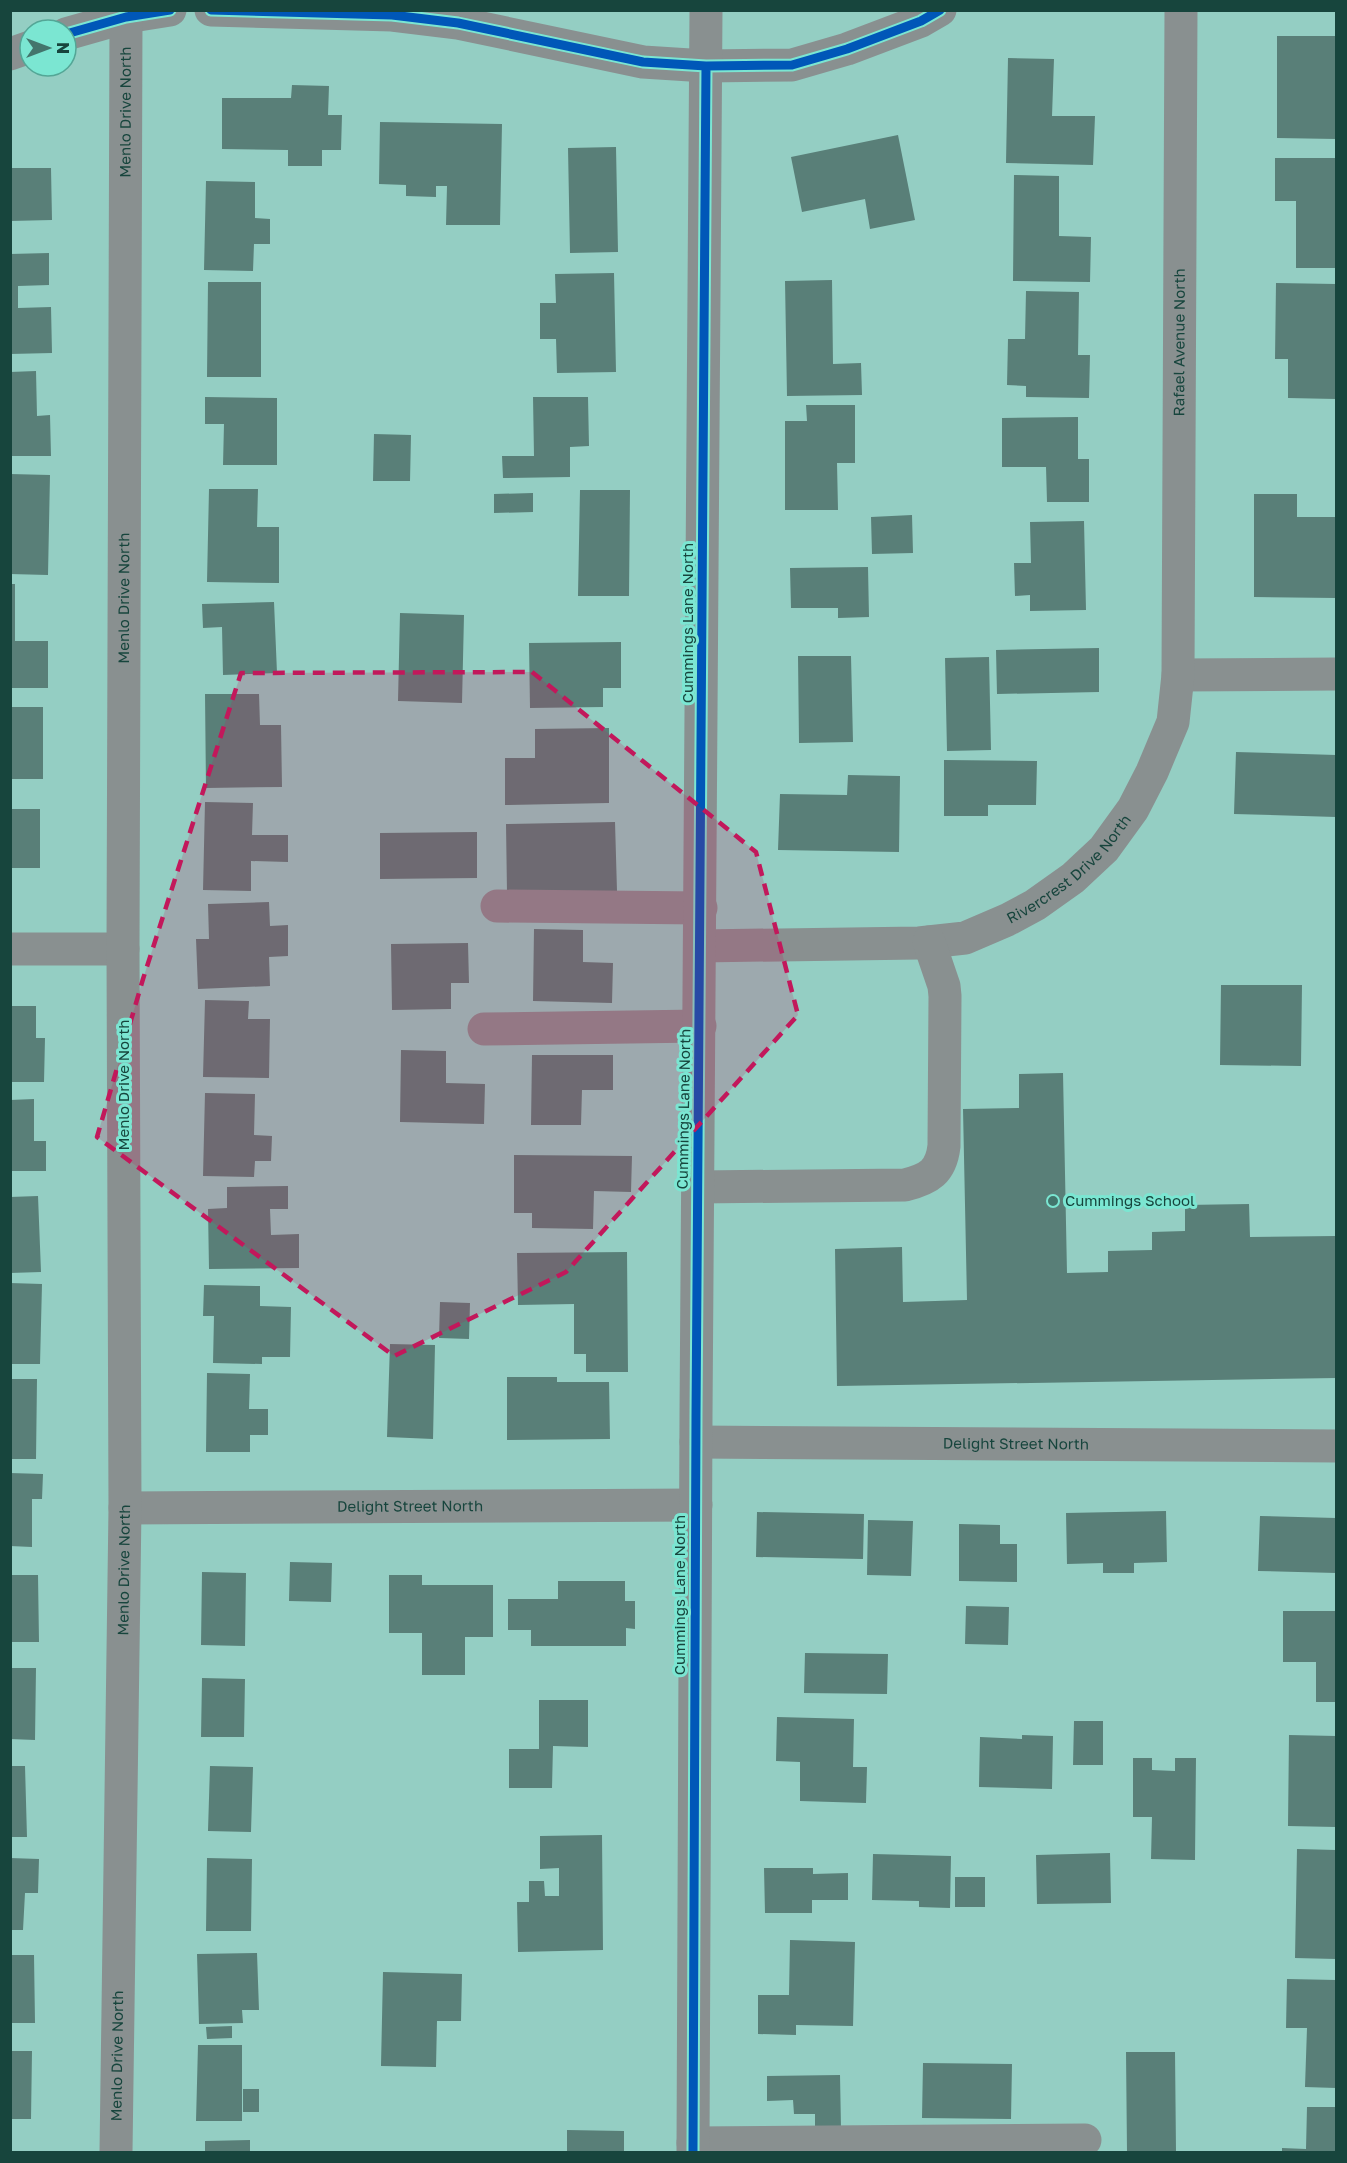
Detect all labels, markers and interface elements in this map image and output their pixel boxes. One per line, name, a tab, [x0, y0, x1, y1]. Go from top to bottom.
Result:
north arrow	[18, 18, 78, 78]
text: N	[53, 42, 73, 54]
street label: Menlo Drive North	[115, 46, 134, 178]
street label: Rafael Avenue North	[1169, 268, 1188, 416]
street label: Menlo Drive North	[114, 532, 132, 664]
street label: Cummings Lane North	[678, 543, 696, 703]
street label: Rivercrest Drive North	[1003, 811, 1134, 927]
street label: Menlo Drive North	[114, 1020, 132, 1150]
street label: Cummings Lane North	[673, 1029, 693, 1189]
place label: Cummings School	[1065, 1191, 1195, 1209]
marker: Cummings School	[1046, 1194, 1060, 1208]
street label: Delight Street North	[943, 1434, 1089, 1452]
street label: Delight Street North	[337, 1496, 483, 1515]
street label: Menlo Drive North	[113, 1504, 133, 1636]
street label: Cummings Lane North	[670, 1515, 688, 1675]
street label: Menlo Drive North	[106, 1990, 126, 2122]

